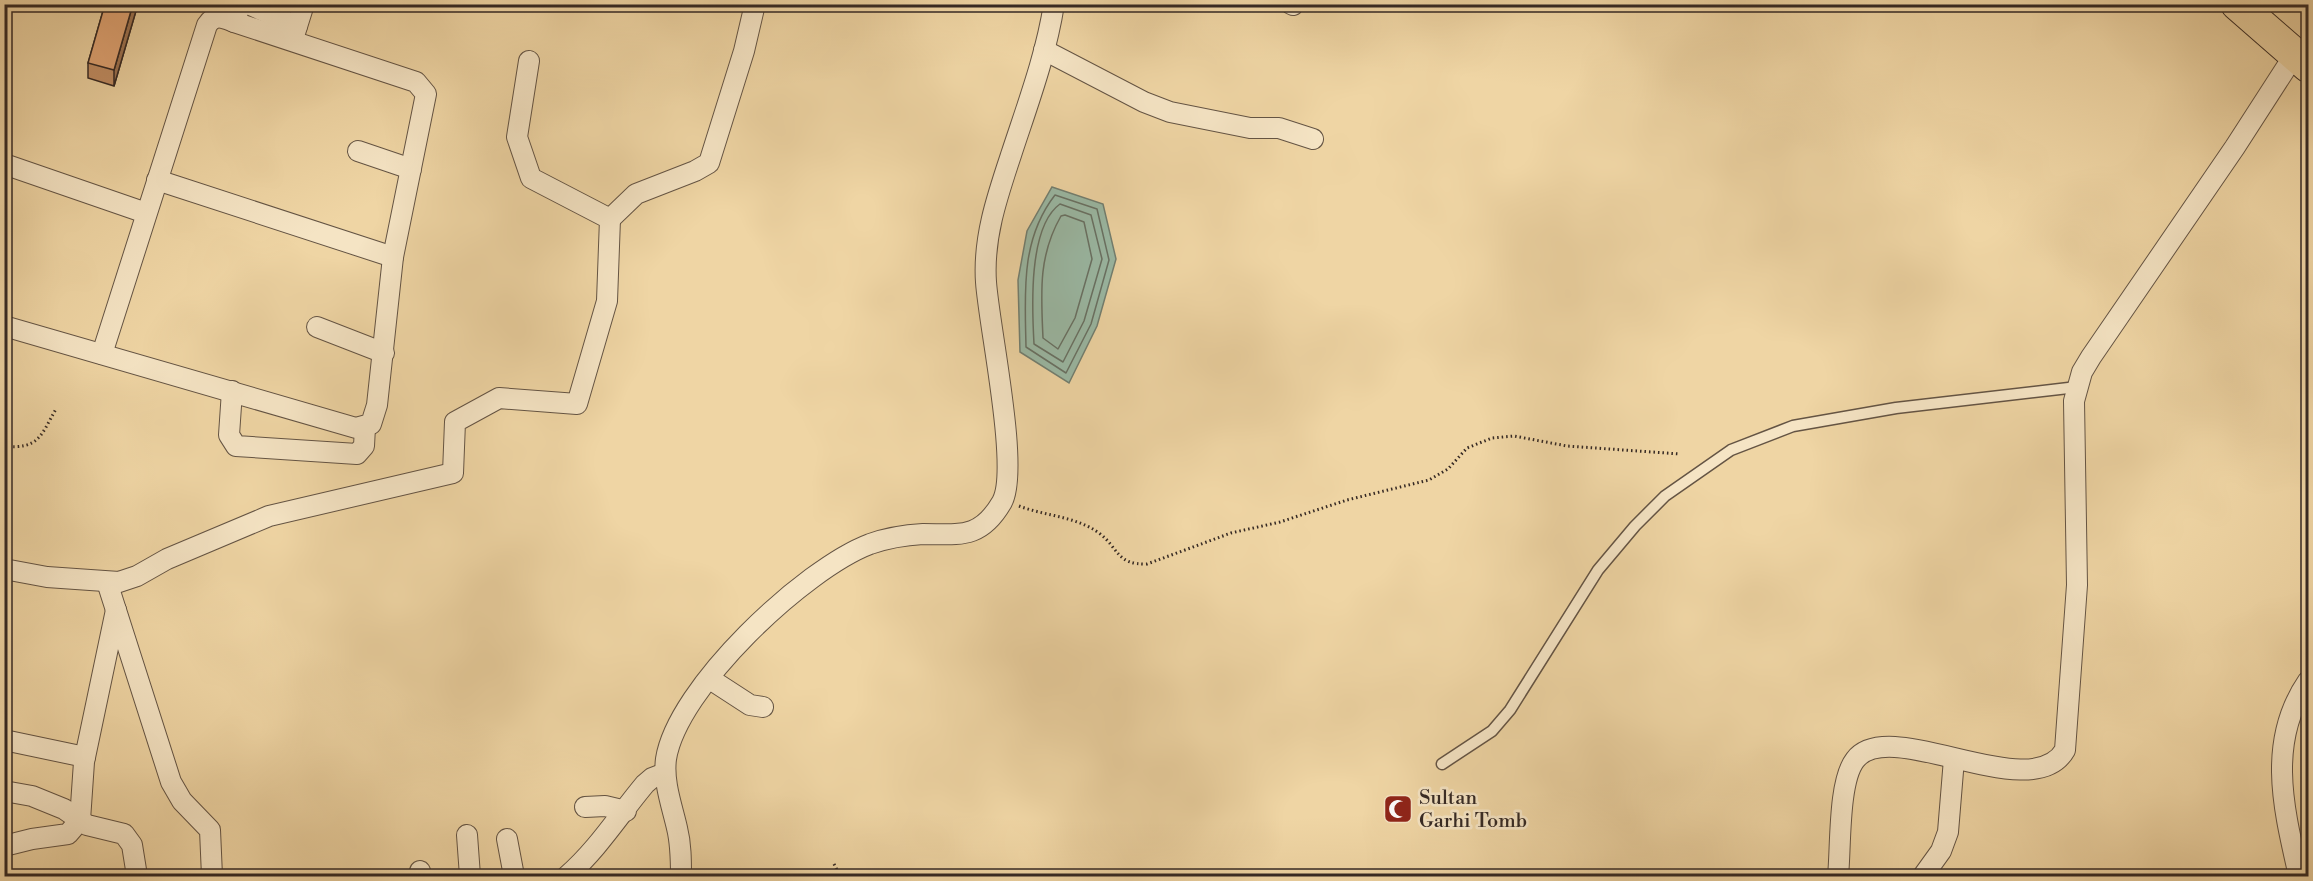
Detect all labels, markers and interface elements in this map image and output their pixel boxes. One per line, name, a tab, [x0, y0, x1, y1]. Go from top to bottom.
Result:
place label: Sultan Garhi Tomb	[1419, 786, 1527, 834]
mosque icon: Sultan Garhi Tomb	[1382, 793, 1414, 825]

